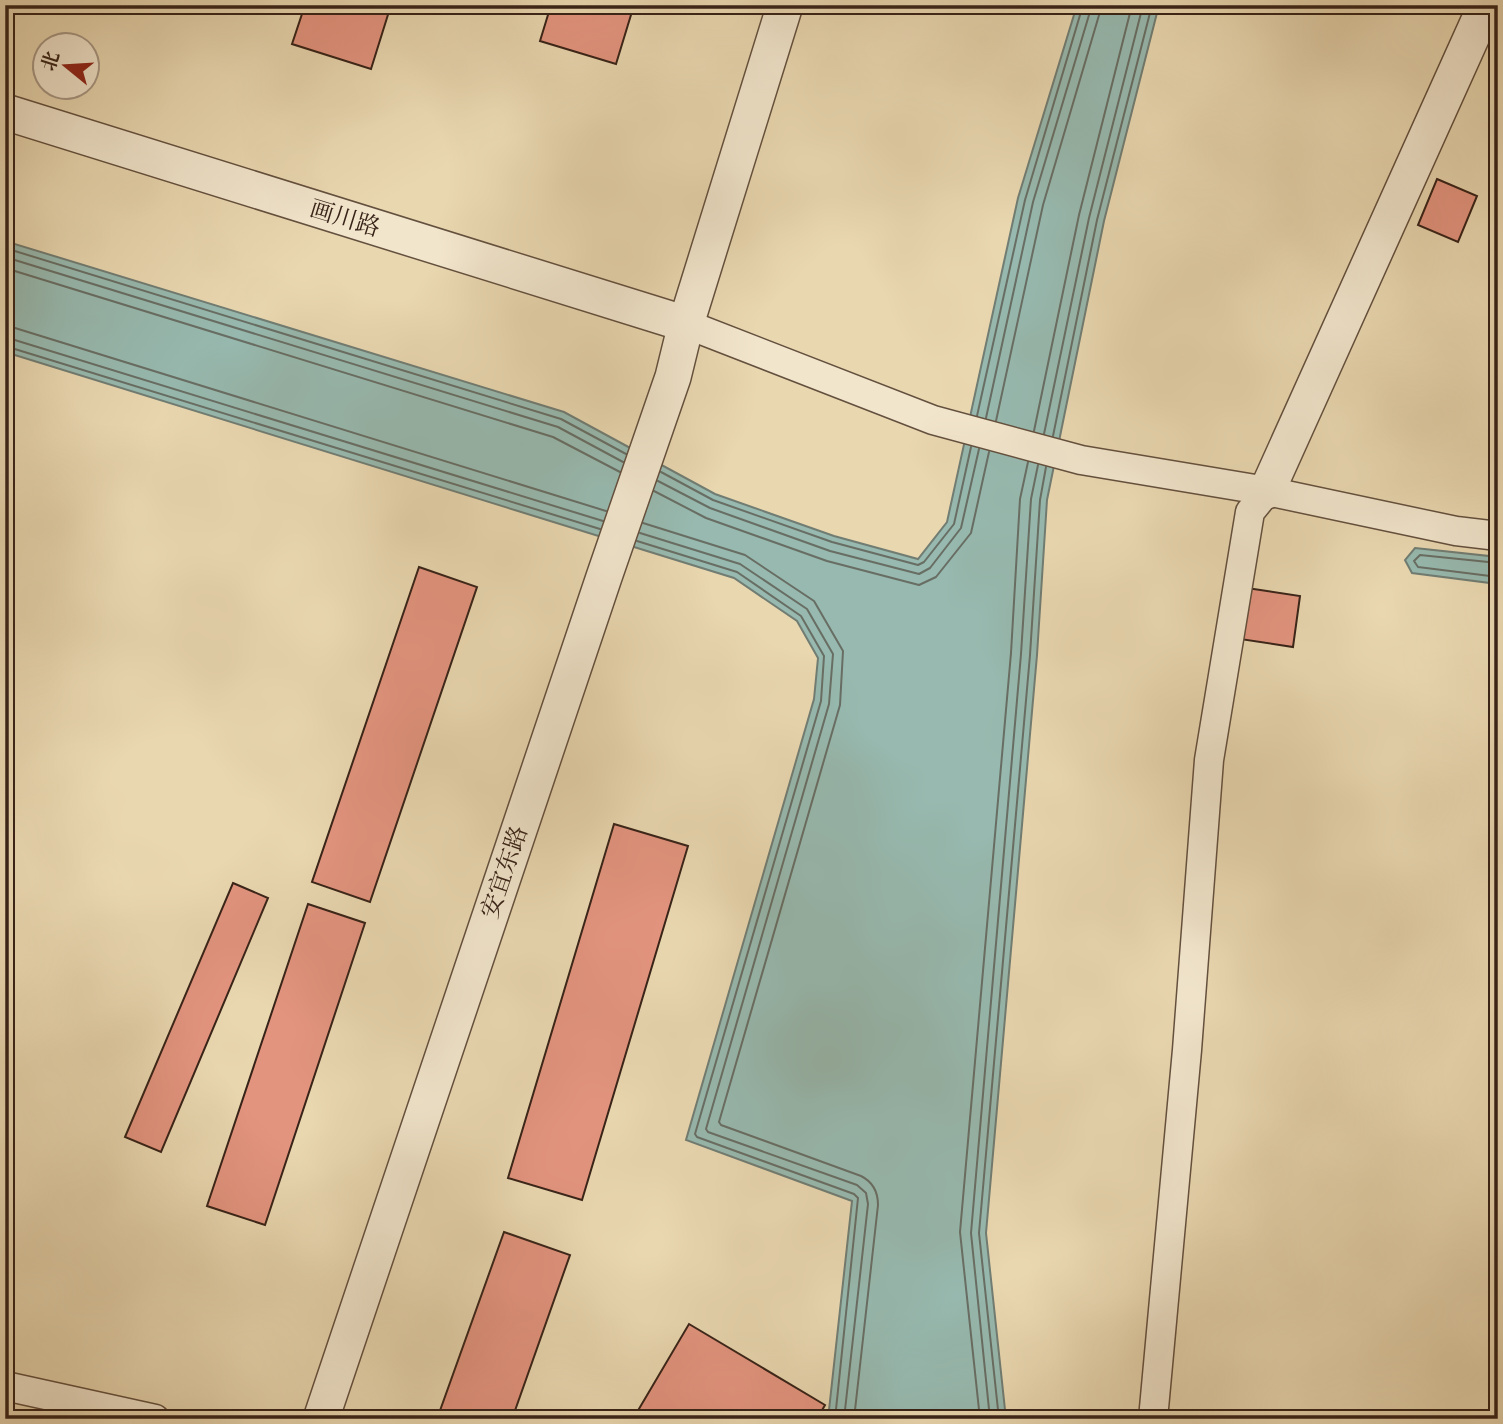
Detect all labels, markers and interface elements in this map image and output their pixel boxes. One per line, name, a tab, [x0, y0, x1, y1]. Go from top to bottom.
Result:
north arrow	[32, 32, 102, 102]
text: 北	[36, 48, 67, 74]
street label: 画川路	[305, 193, 384, 247]
street label: 安宜东路	[474, 822, 538, 924]

